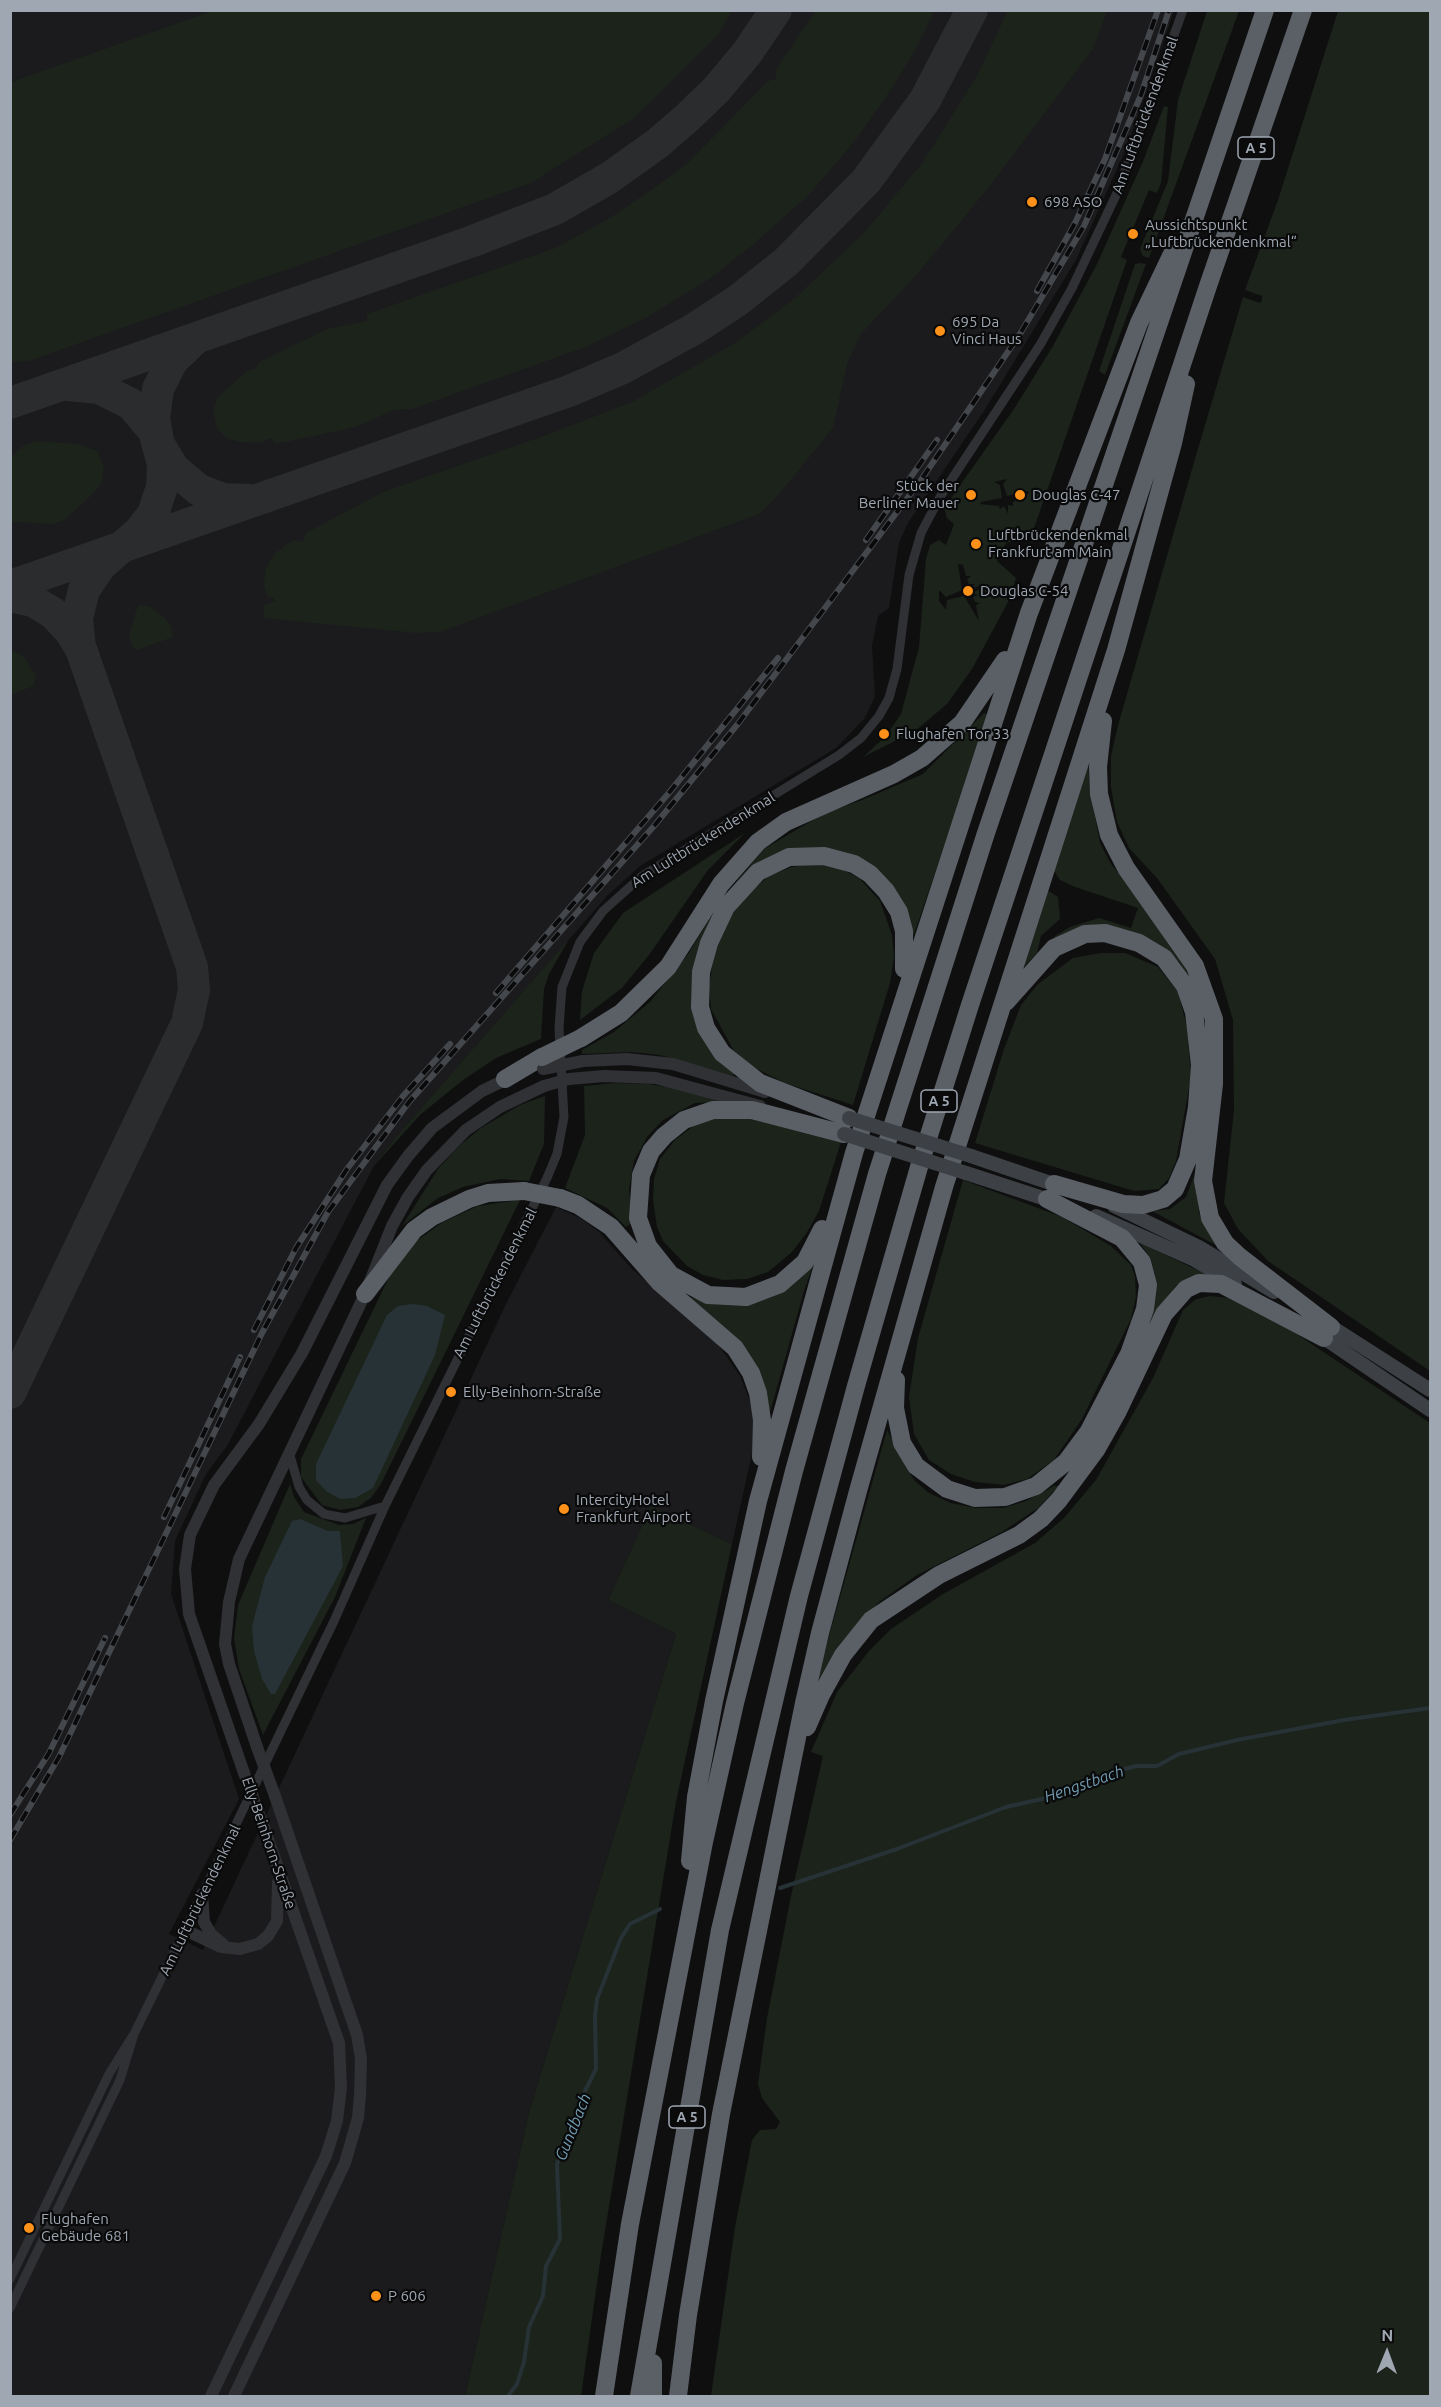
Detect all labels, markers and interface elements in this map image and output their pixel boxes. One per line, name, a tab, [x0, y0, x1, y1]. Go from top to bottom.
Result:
street label: Am Luftbrückendenkmal	[1108, 34, 1182, 196]
road number: A 5	[1238, 137, 1274, 159]
place label: 698 ASO	[1044, 193, 1102, 211]
marker: 698 ASO	[1025, 195, 1039, 209]
place label: Aussichtspunkt „Luftbrückendenkmal“	[1145, 216, 1297, 251]
marker: Aussichtspunkt „Luftbrückendenkmal“	[1126, 227, 1140, 241]
place label: 695 Da Vinci Haus	[952, 313, 1022, 348]
marker: 695 Da Vinci Haus	[933, 324, 947, 338]
place label: Stück der Berliner Mauer	[859, 477, 959, 512]
place label: Douglas C-47	[1032, 486, 1120, 504]
marker: Stück der Berliner Mauer	[964, 488, 978, 502]
marker: Douglas C-47	[1013, 488, 1027, 502]
place label: Luftbrückendenkmal Frankfurt am Main	[988, 526, 1128, 561]
marker: Luftbrückendenkmal Frankfurt am Main	[969, 537, 983, 551]
place label: Douglas C-54	[980, 582, 1068, 600]
marker: Douglas C-54	[961, 584, 975, 598]
place label: Flughafen Tor 33	[896, 725, 1010, 743]
marker: Flughafen Tor 33	[877, 727, 891, 741]
street label: Am Luftbrückendenkmal	[628, 788, 778, 892]
road number: A 5	[921, 1090, 957, 1112]
street label: Am Luftbrückendenkmal	[449, 1205, 541, 1361]
place label: Elly-Beinhorn-Straße	[463, 1383, 601, 1401]
marker: Elly-Beinhorn-Straße	[444, 1385, 458, 1399]
place label: IntercityHotel Frankfurt Airport	[576, 1491, 691, 1526]
marker: IntercityHotel Frankfurt Airport	[557, 1502, 571, 1516]
water label: Hengstbach	[1042, 1761, 1126, 1807]
street label: Elly-Beinhorn-Straße	[238, 1775, 300, 1911]
street label: Am Luftbrückendenkmal	[156, 1822, 244, 1978]
water label: Gundbach	[551, 2091, 595, 2163]
road number: A 5	[669, 2106, 705, 2128]
place label: Flughafen Gebäude 681	[41, 2210, 130, 2245]
marker: Flughafen Gebäude 681	[22, 2221, 36, 2235]
place label: P 606	[388, 2287, 426, 2305]
marker: P 606	[369, 2289, 383, 2303]
north arrow	[1357, 2323, 1417, 2383]
text: N	[1381, 2326, 1393, 2344]

